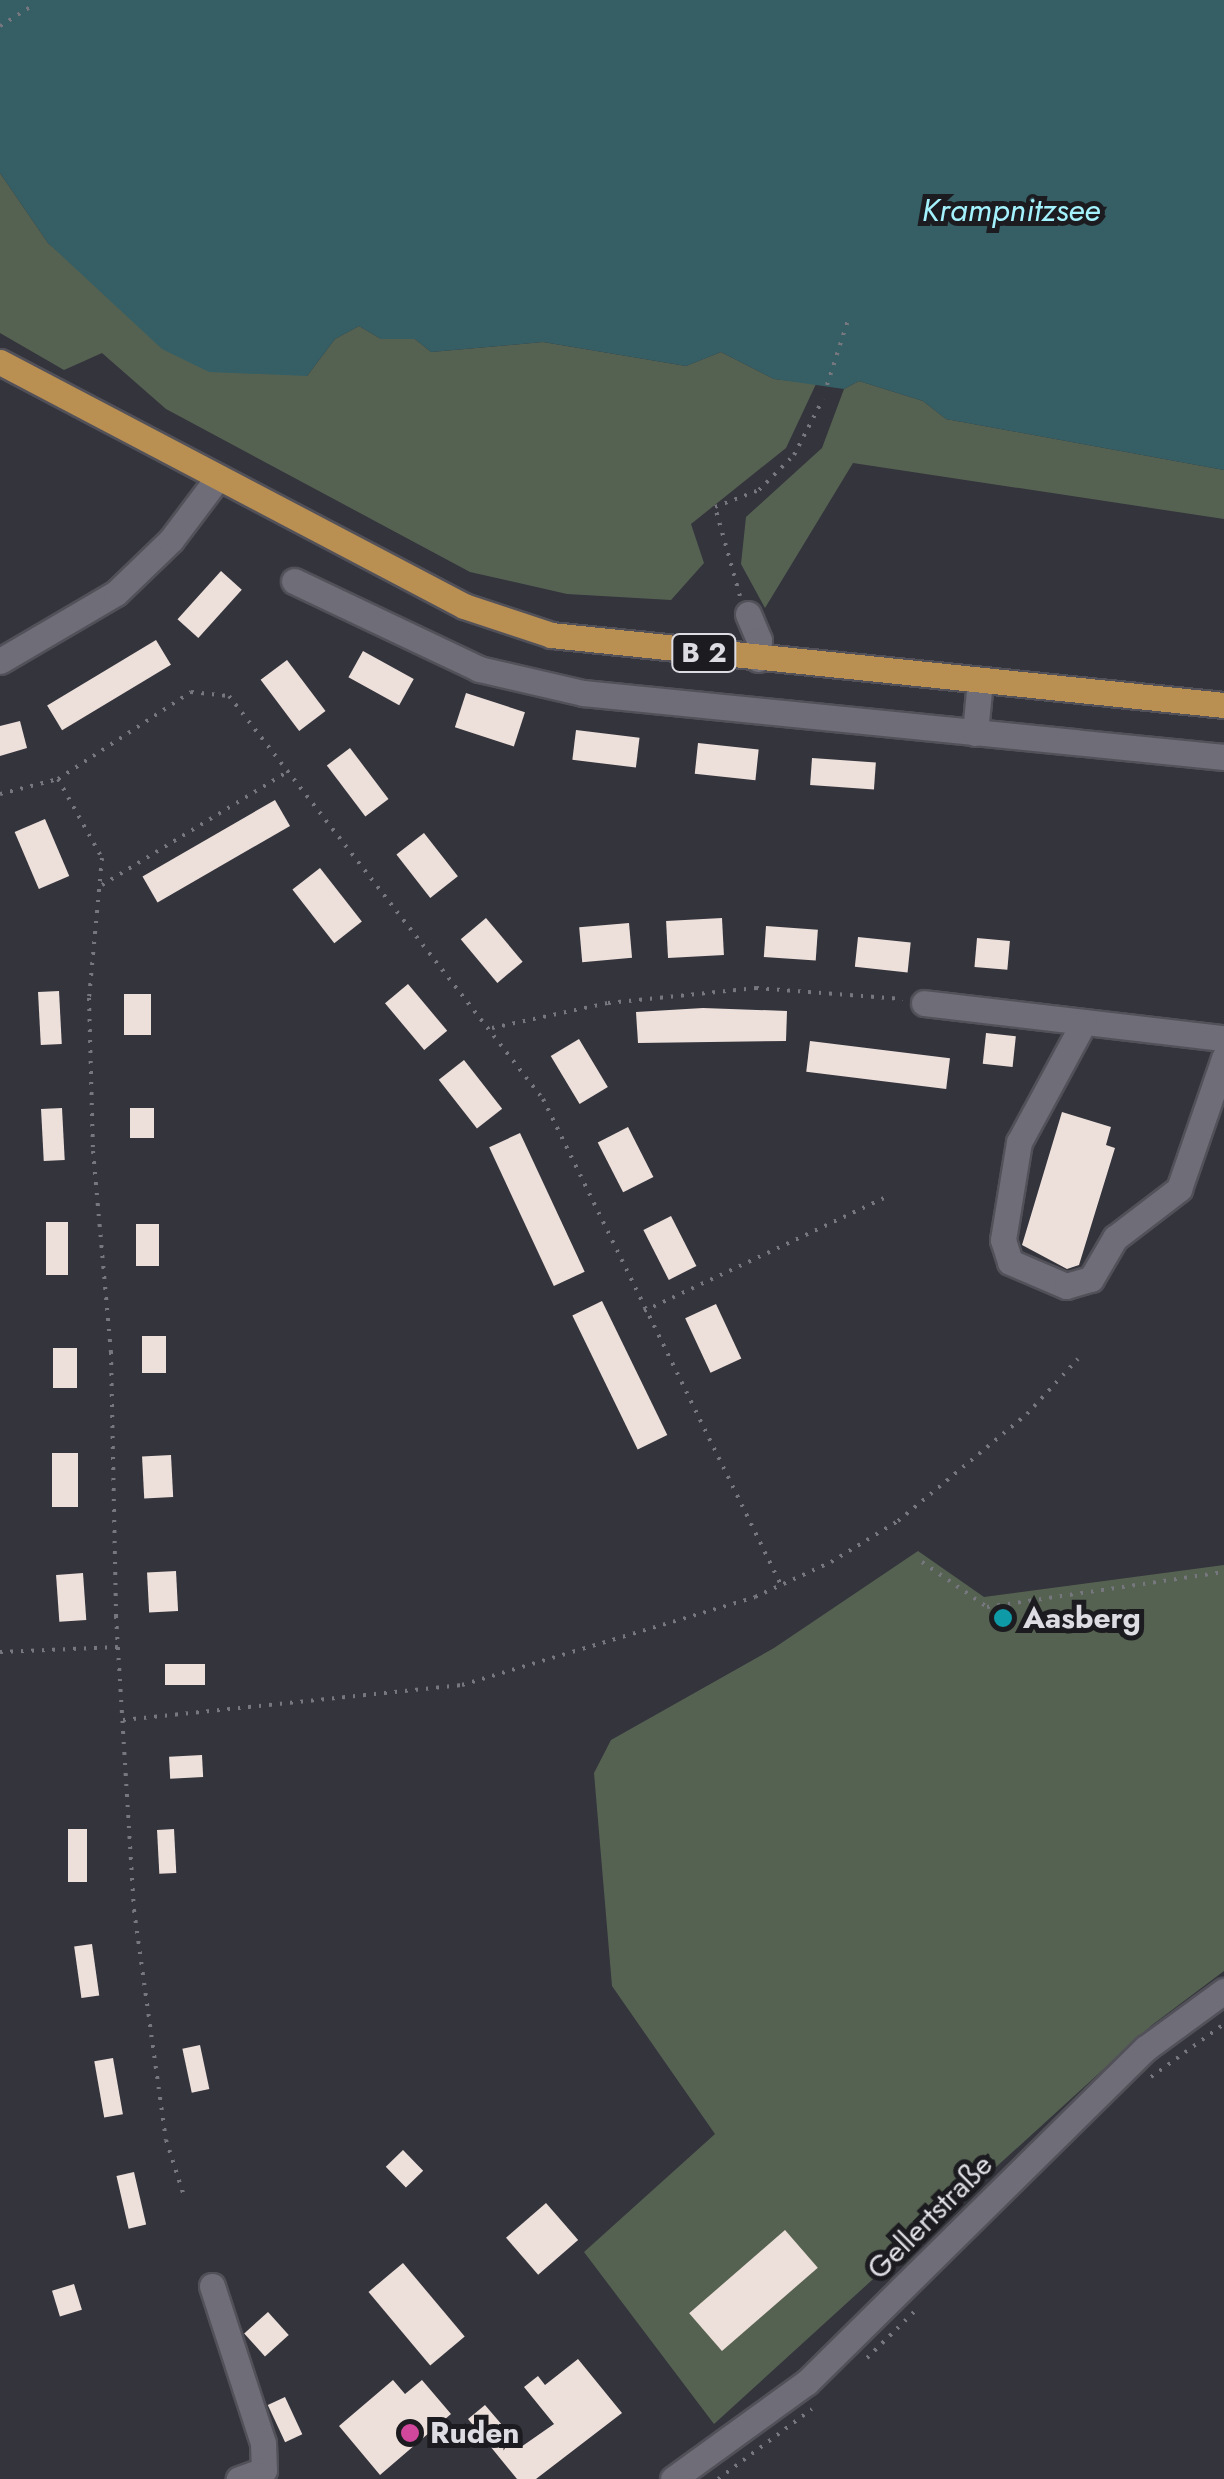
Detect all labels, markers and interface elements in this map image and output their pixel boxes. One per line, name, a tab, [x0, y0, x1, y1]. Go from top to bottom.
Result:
water label: Krampnitzsee	[922, 191, 1100, 229]
road number: B 2	[669, 630, 739, 676]
place label: Aasberg	[1023, 1600, 1141, 1636]
marker: Aasberg	[992, 1607, 1014, 1629]
street label: Gellertstraße	[860, 2147, 1000, 2287]
place label: Ruden	[430, 2415, 520, 2451]
marker: Ruden	[399, 2422, 421, 2444]

